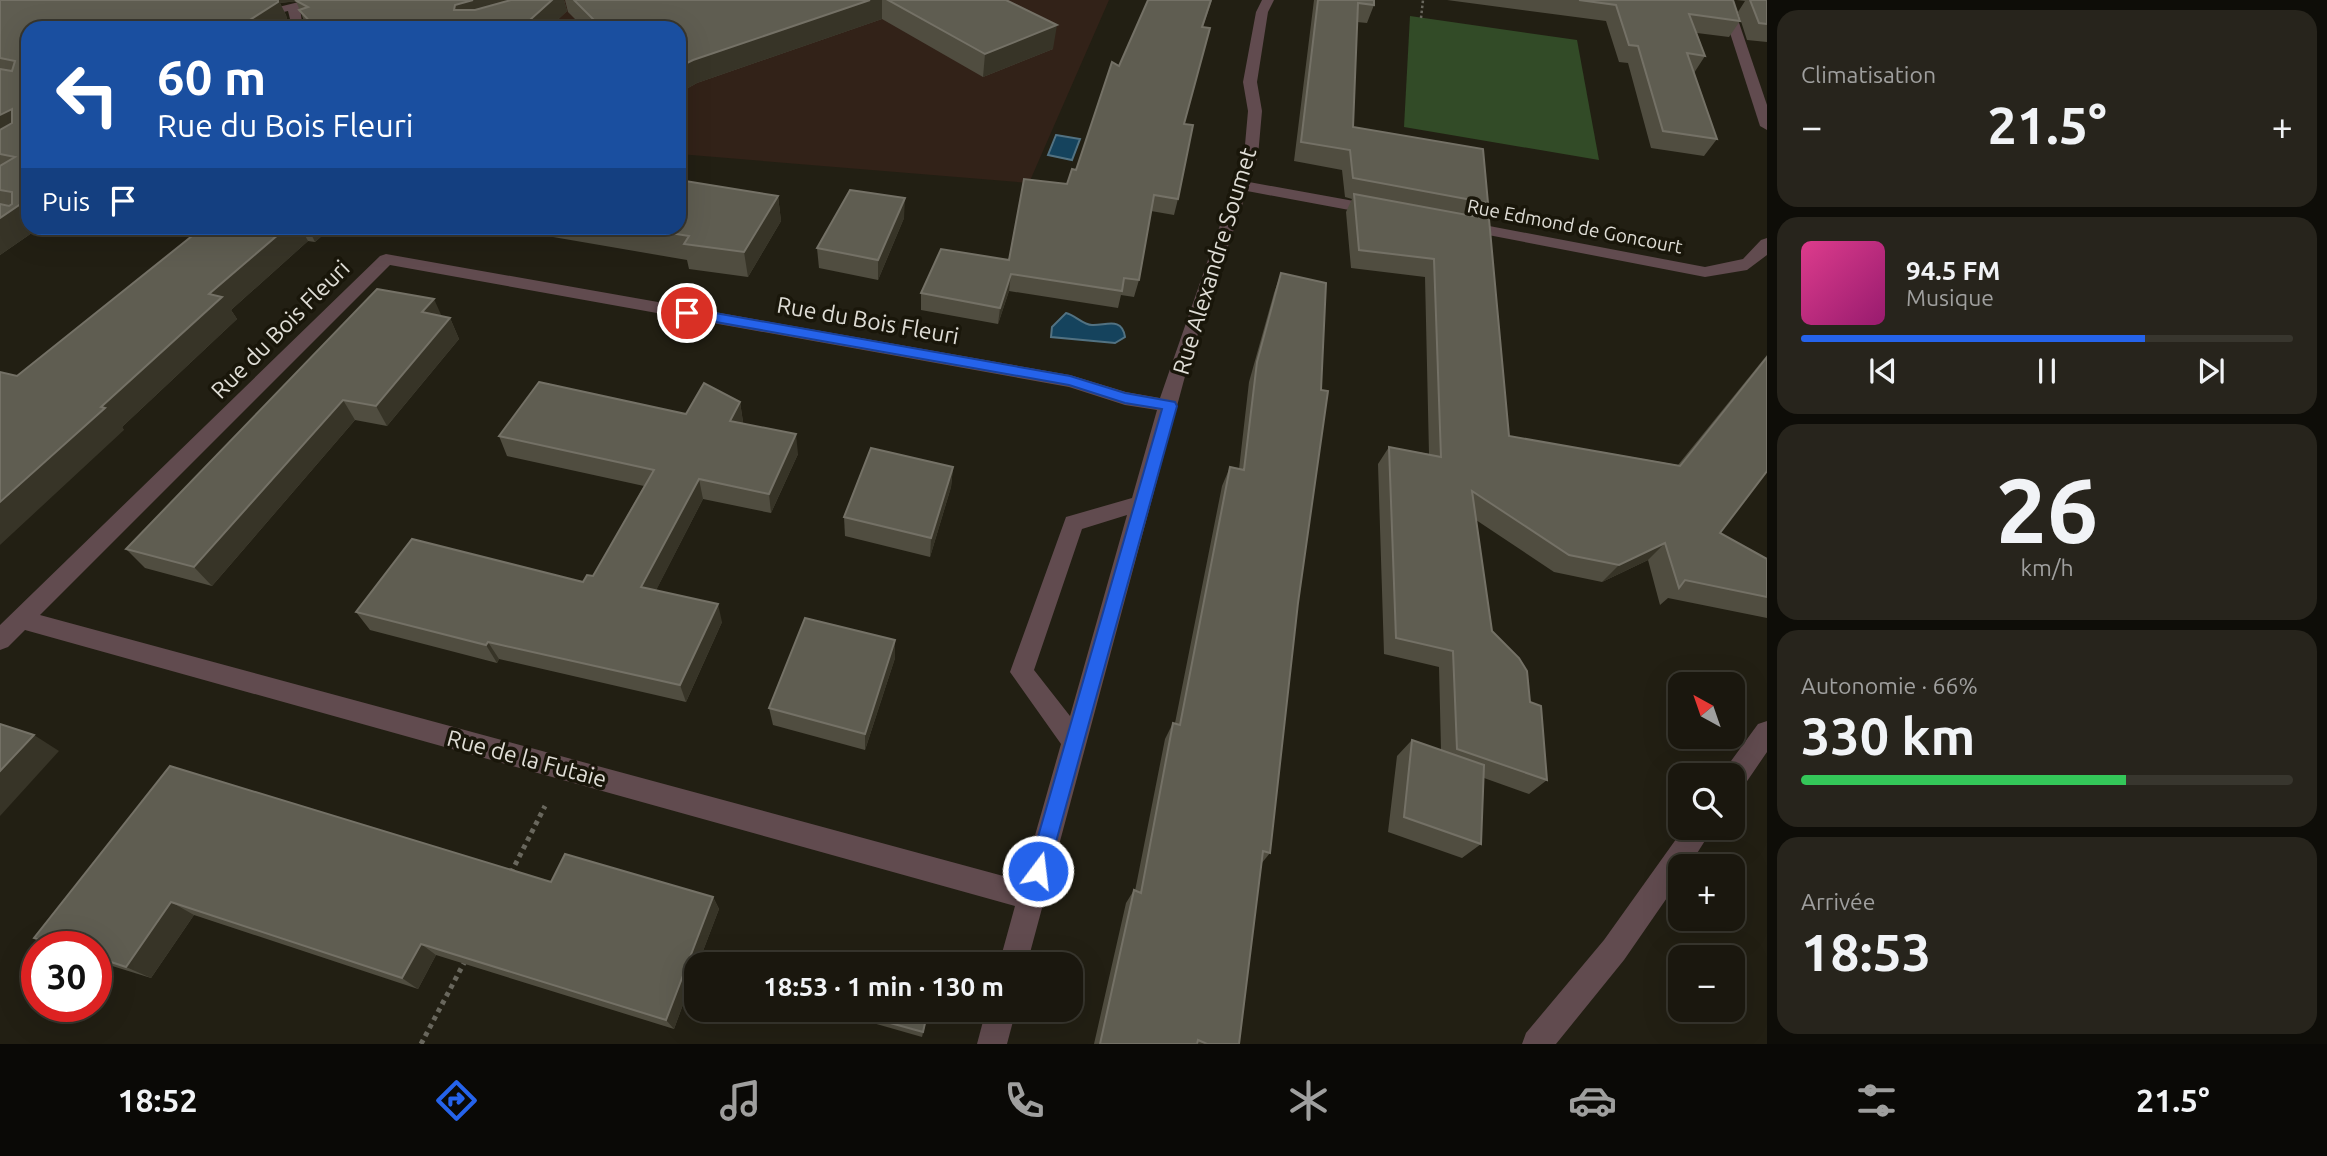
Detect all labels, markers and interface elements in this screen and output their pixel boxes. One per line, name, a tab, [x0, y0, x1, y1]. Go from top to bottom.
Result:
icon: left	[42, 49, 133, 140]
text: 60 m	[157, 49, 266, 104]
text: Climatisation	[1801, 62, 1936, 87]
text: 21.5°	[1987, 96, 2107, 154]
text: −	[1801, 105, 1822, 147]
text: +	[2272, 105, 2293, 147]
text: Rue du Bois Fleuri	[157, 107, 414, 143]
street label: Rue Alexandre Soumet	[1168, 145, 1260, 377]
icon: arrive	[104, 182, 142, 220]
text: Puis	[42, 187, 90, 216]
street label: Rue Edmond de Goncourt	[1465, 194, 1685, 258]
street label: Rue du Bois Fleuri	[206, 255, 354, 403]
text: 94.5 FM	[1906, 256, 2000, 285]
pin	[657, 283, 717, 343]
text: Musique	[1906, 285, 1994, 310]
street label: Rue du Bois Fleuri	[775, 292, 961, 348]
icon: arrive	[668, 294, 706, 332]
icon: previous	[1864, 352, 1902, 390]
icon: pause	[2028, 352, 2066, 390]
icon: next	[2192, 352, 2230, 390]
text: 26	[1996, 458, 2098, 560]
text: km/h	[2020, 555, 2074, 580]
north arrow	[1668, 672, 1745, 749]
map controls	[1668, 672, 1745, 1022]
text: Autonomie · 66%	[1801, 673, 1978, 698]
text: 330 km	[1801, 707, 1975, 765]
street label: Rue de la Futaie	[445, 725, 609, 791]
button: search	[1668, 763, 1745, 840]
position arrow	[1001, 834, 1075, 908]
button: +	[1668, 854, 1745, 931]
text: Arrivée	[1801, 889, 1876, 914]
text: 18:53	[1801, 923, 1931, 981]
speed limit sign: 30	[21, 931, 112, 1022]
button: −	[1668, 945, 1745, 1022]
text: 18:53 · 1 min · 130 m	[763, 972, 1004, 1001]
icon: directions	[432, 1076, 481, 1125]
icon: music	[716, 1076, 765, 1125]
icon: phone	[1000, 1076, 1049, 1125]
icon: climate	[1284, 1076, 1333, 1125]
icon: car	[1568, 1076, 1617, 1125]
icon: filters	[1852, 1076, 1901, 1125]
text: 18:52	[117, 1082, 198, 1118]
text: 21.5°	[2136, 1082, 2209, 1118]

